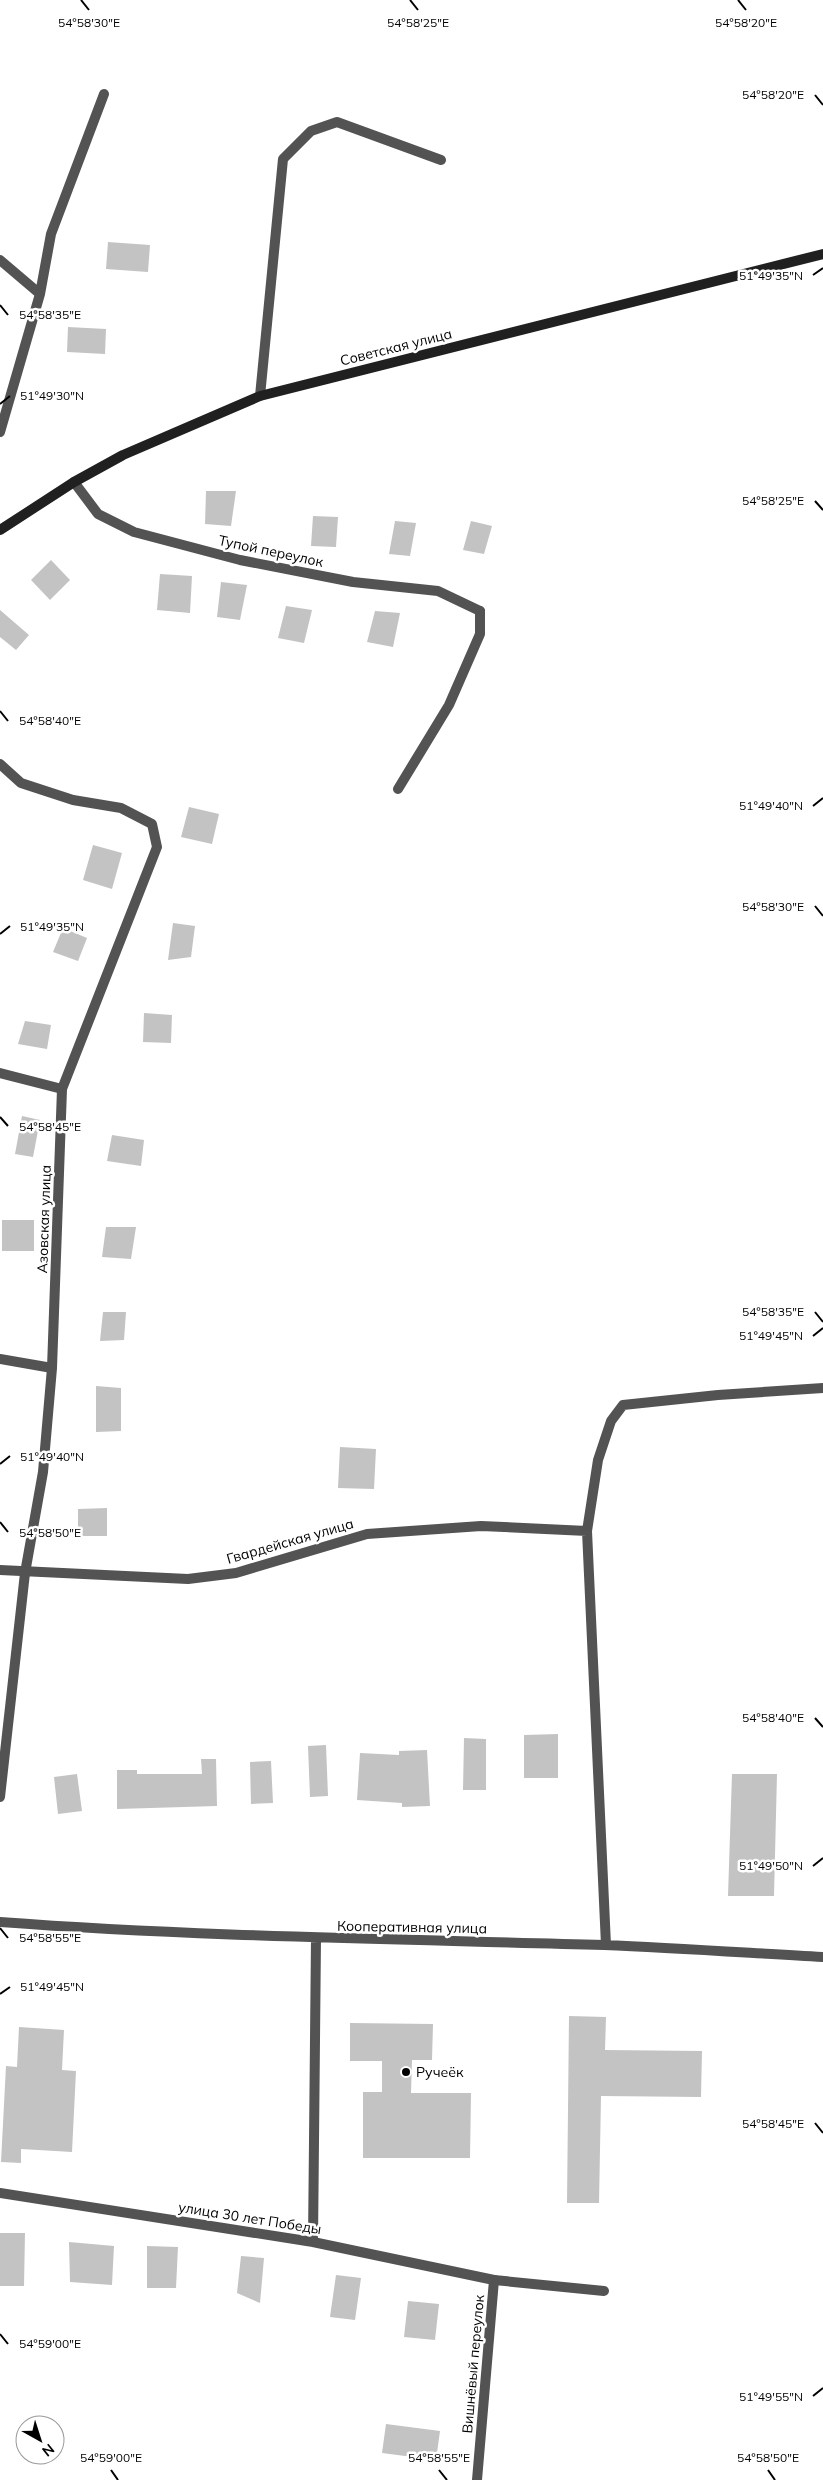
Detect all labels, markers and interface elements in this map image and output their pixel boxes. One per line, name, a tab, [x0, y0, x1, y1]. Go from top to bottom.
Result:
text: 54°58'30"E	[58, 15, 120, 30]
text: 54°58'25"E	[387, 15, 449, 30]
text: 54°58'20"E	[715, 15, 777, 30]
text: 54°58'20"E	[742, 87, 804, 102]
text: 51°49'35"N	[739, 268, 803, 283]
text: 54°58'35"E	[19, 307, 81, 322]
street label: Советская улица	[338, 324, 454, 370]
text: 51°49'30"N	[20, 388, 84, 403]
text: 54°58'25"E	[742, 493, 804, 508]
street label: Тупой переулок	[217, 531, 326, 571]
text: 54°58'40"E	[19, 713, 81, 728]
text: 51°49'40"N	[739, 798, 803, 813]
text: 54°58'30"E	[742, 899, 804, 914]
text: 51°49'35"N	[20, 919, 84, 934]
text: 54°58'45"E	[19, 1119, 81, 1134]
street label: Азовская улица	[33, 1164, 55, 1274]
text: 54°58'35"E	[742, 1304, 804, 1319]
text: 51°49'45"N	[739, 1328, 803, 1343]
text: 51°49'40"N	[20, 1449, 84, 1464]
street label: Гвардейская улица	[224, 1514, 356, 1568]
text: 54°58'50"E	[19, 1525, 81, 1540]
text: 54°58'40"E	[742, 1710, 804, 1725]
text: 51°49'50"N	[739, 1858, 803, 1873]
street label: Кооперативная улица	[337, 1917, 487, 1937]
text: 54°58'55"E	[19, 1930, 81, 1945]
text: 51°49'45"N	[20, 1979, 84, 1994]
place label: Ручеёк	[416, 2063, 464, 2081]
marker: Ручеёк	[400, 2066, 412, 2078]
text: 54°58'45"E	[742, 2116, 804, 2131]
street label: улица 30 лет Победы	[177, 2198, 323, 2238]
street label: Вишнёвый переулок	[458, 2294, 488, 2434]
text: 54°59'00"E	[19, 2336, 81, 2351]
text: 51°49'55"N	[739, 2389, 803, 2404]
north arrow	[15, 2415, 65, 2465]
text: N	[38, 2440, 58, 2460]
text: 54°59'00"E	[80, 2450, 142, 2465]
text: 54°58'55"E	[408, 2450, 470, 2465]
text: 54°58'50"E	[737, 2450, 799, 2465]

